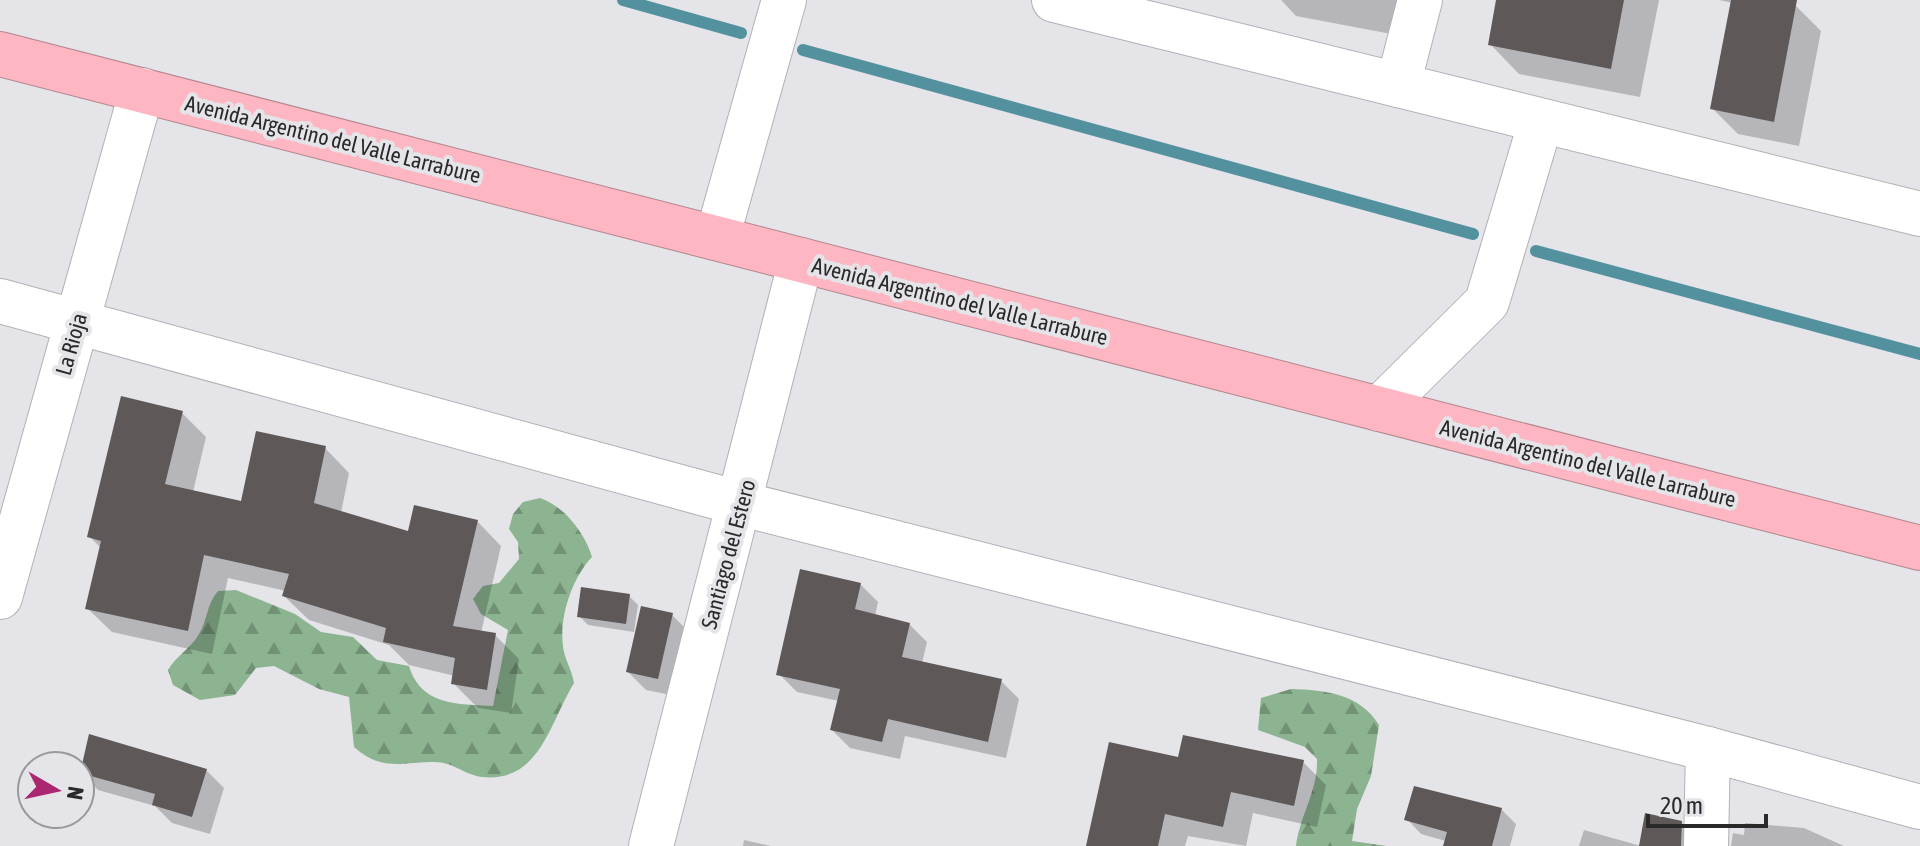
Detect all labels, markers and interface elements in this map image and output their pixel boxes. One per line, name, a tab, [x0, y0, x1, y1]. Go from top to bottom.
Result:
street label: Avenida Argentino del Valle Larrabure	[182, 90, 484, 188]
street label: Avenida Argentino del Valle Larrabure	[809, 252, 1111, 350]
street label: La Rioja	[50, 310, 92, 378]
street label: Avenida Argentino del Valle Larrabure	[1437, 414, 1739, 512]
street label: Santiago del Estero	[696, 477, 760, 631]
north arrow	[16, 750, 96, 830]
scale bar	[1648, 778, 1766, 828]
text: N	[62, 785, 90, 802]
text: 20 m	[1660, 792, 1703, 819]

